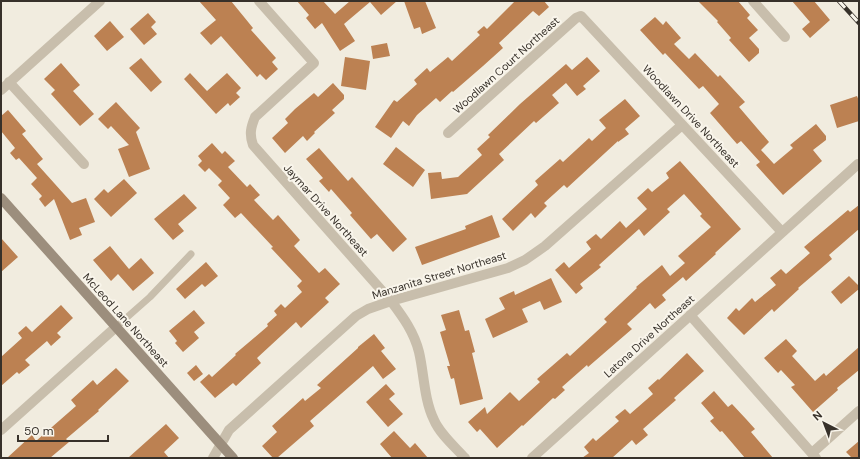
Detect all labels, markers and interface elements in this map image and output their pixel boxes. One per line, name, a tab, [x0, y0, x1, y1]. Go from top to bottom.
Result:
street label: Woodlawn Court Northeast	[450, 13, 562, 117]
street label: Woodlawn Drive Northeast	[640, 62, 742, 170]
street label: Jaymar Drive Northeast	[281, 161, 371, 259]
street label: Manzanita Street Northeast	[370, 248, 508, 302]
street label: McLeod Lane Northeast	[80, 270, 172, 370]
street label: Latona Drive Northeast	[601, 292, 697, 380]
north arrow	[804, 403, 844, 443]
text: N	[810, 408, 825, 423]
scale bar	[18, 417, 108, 443]
text: 50 m	[24, 423, 53, 439]

